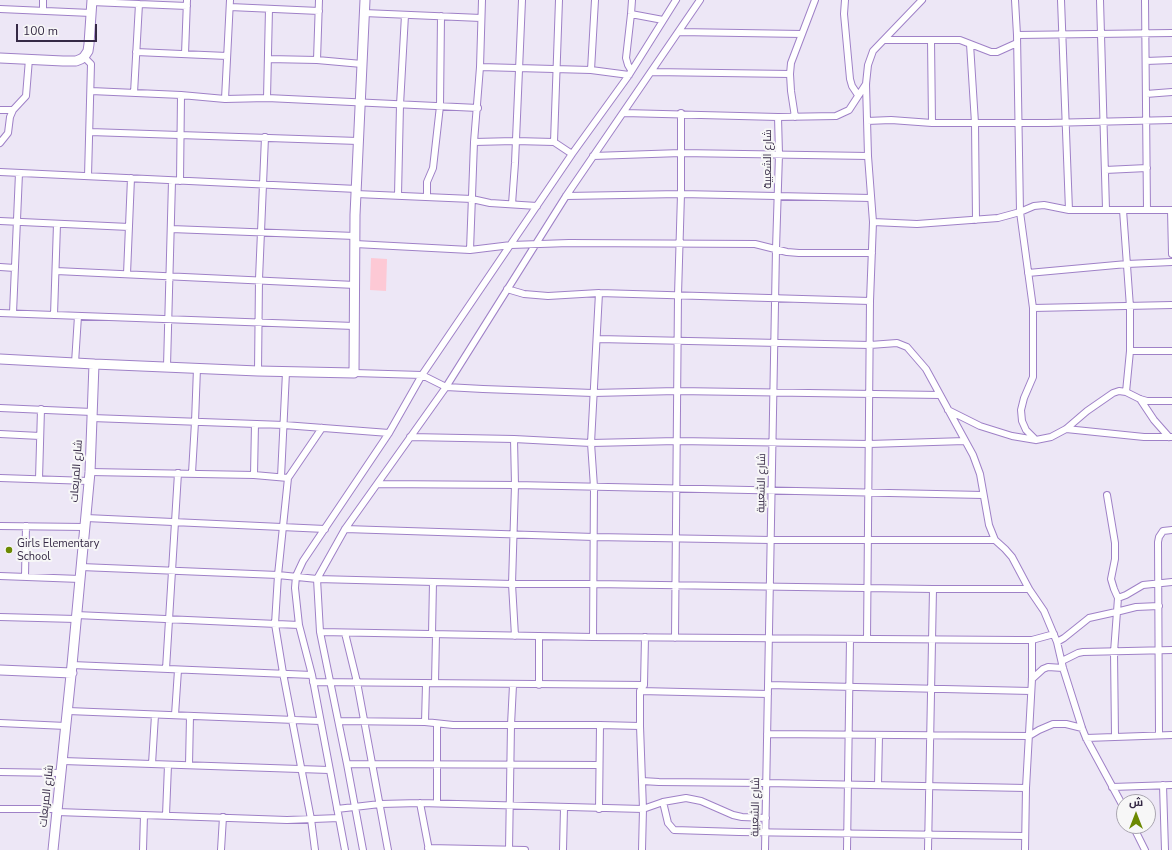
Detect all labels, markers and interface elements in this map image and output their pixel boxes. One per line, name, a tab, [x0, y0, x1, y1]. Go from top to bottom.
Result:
scale bar	[18, 16, 99, 42]
text: 100 m	[23, 23, 58, 39]
street label: شارع الشعبية	[761, 129, 775, 189]
street label: شارع المربعات	[68, 439, 86, 503]
street label: شارع الشعبية	[755, 453, 769, 513]
place label: Girls Elementary School	[17, 537, 99, 563]
marker: Girls Elementary School	[4, 545, 14, 555]
street label: شارع المربعات	[37, 764, 57, 828]
street label: شارع الشعبية	[749, 777, 763, 837]
north arrow	[1116, 794, 1156, 834]
text: ش	[1129, 795, 1143, 810]

